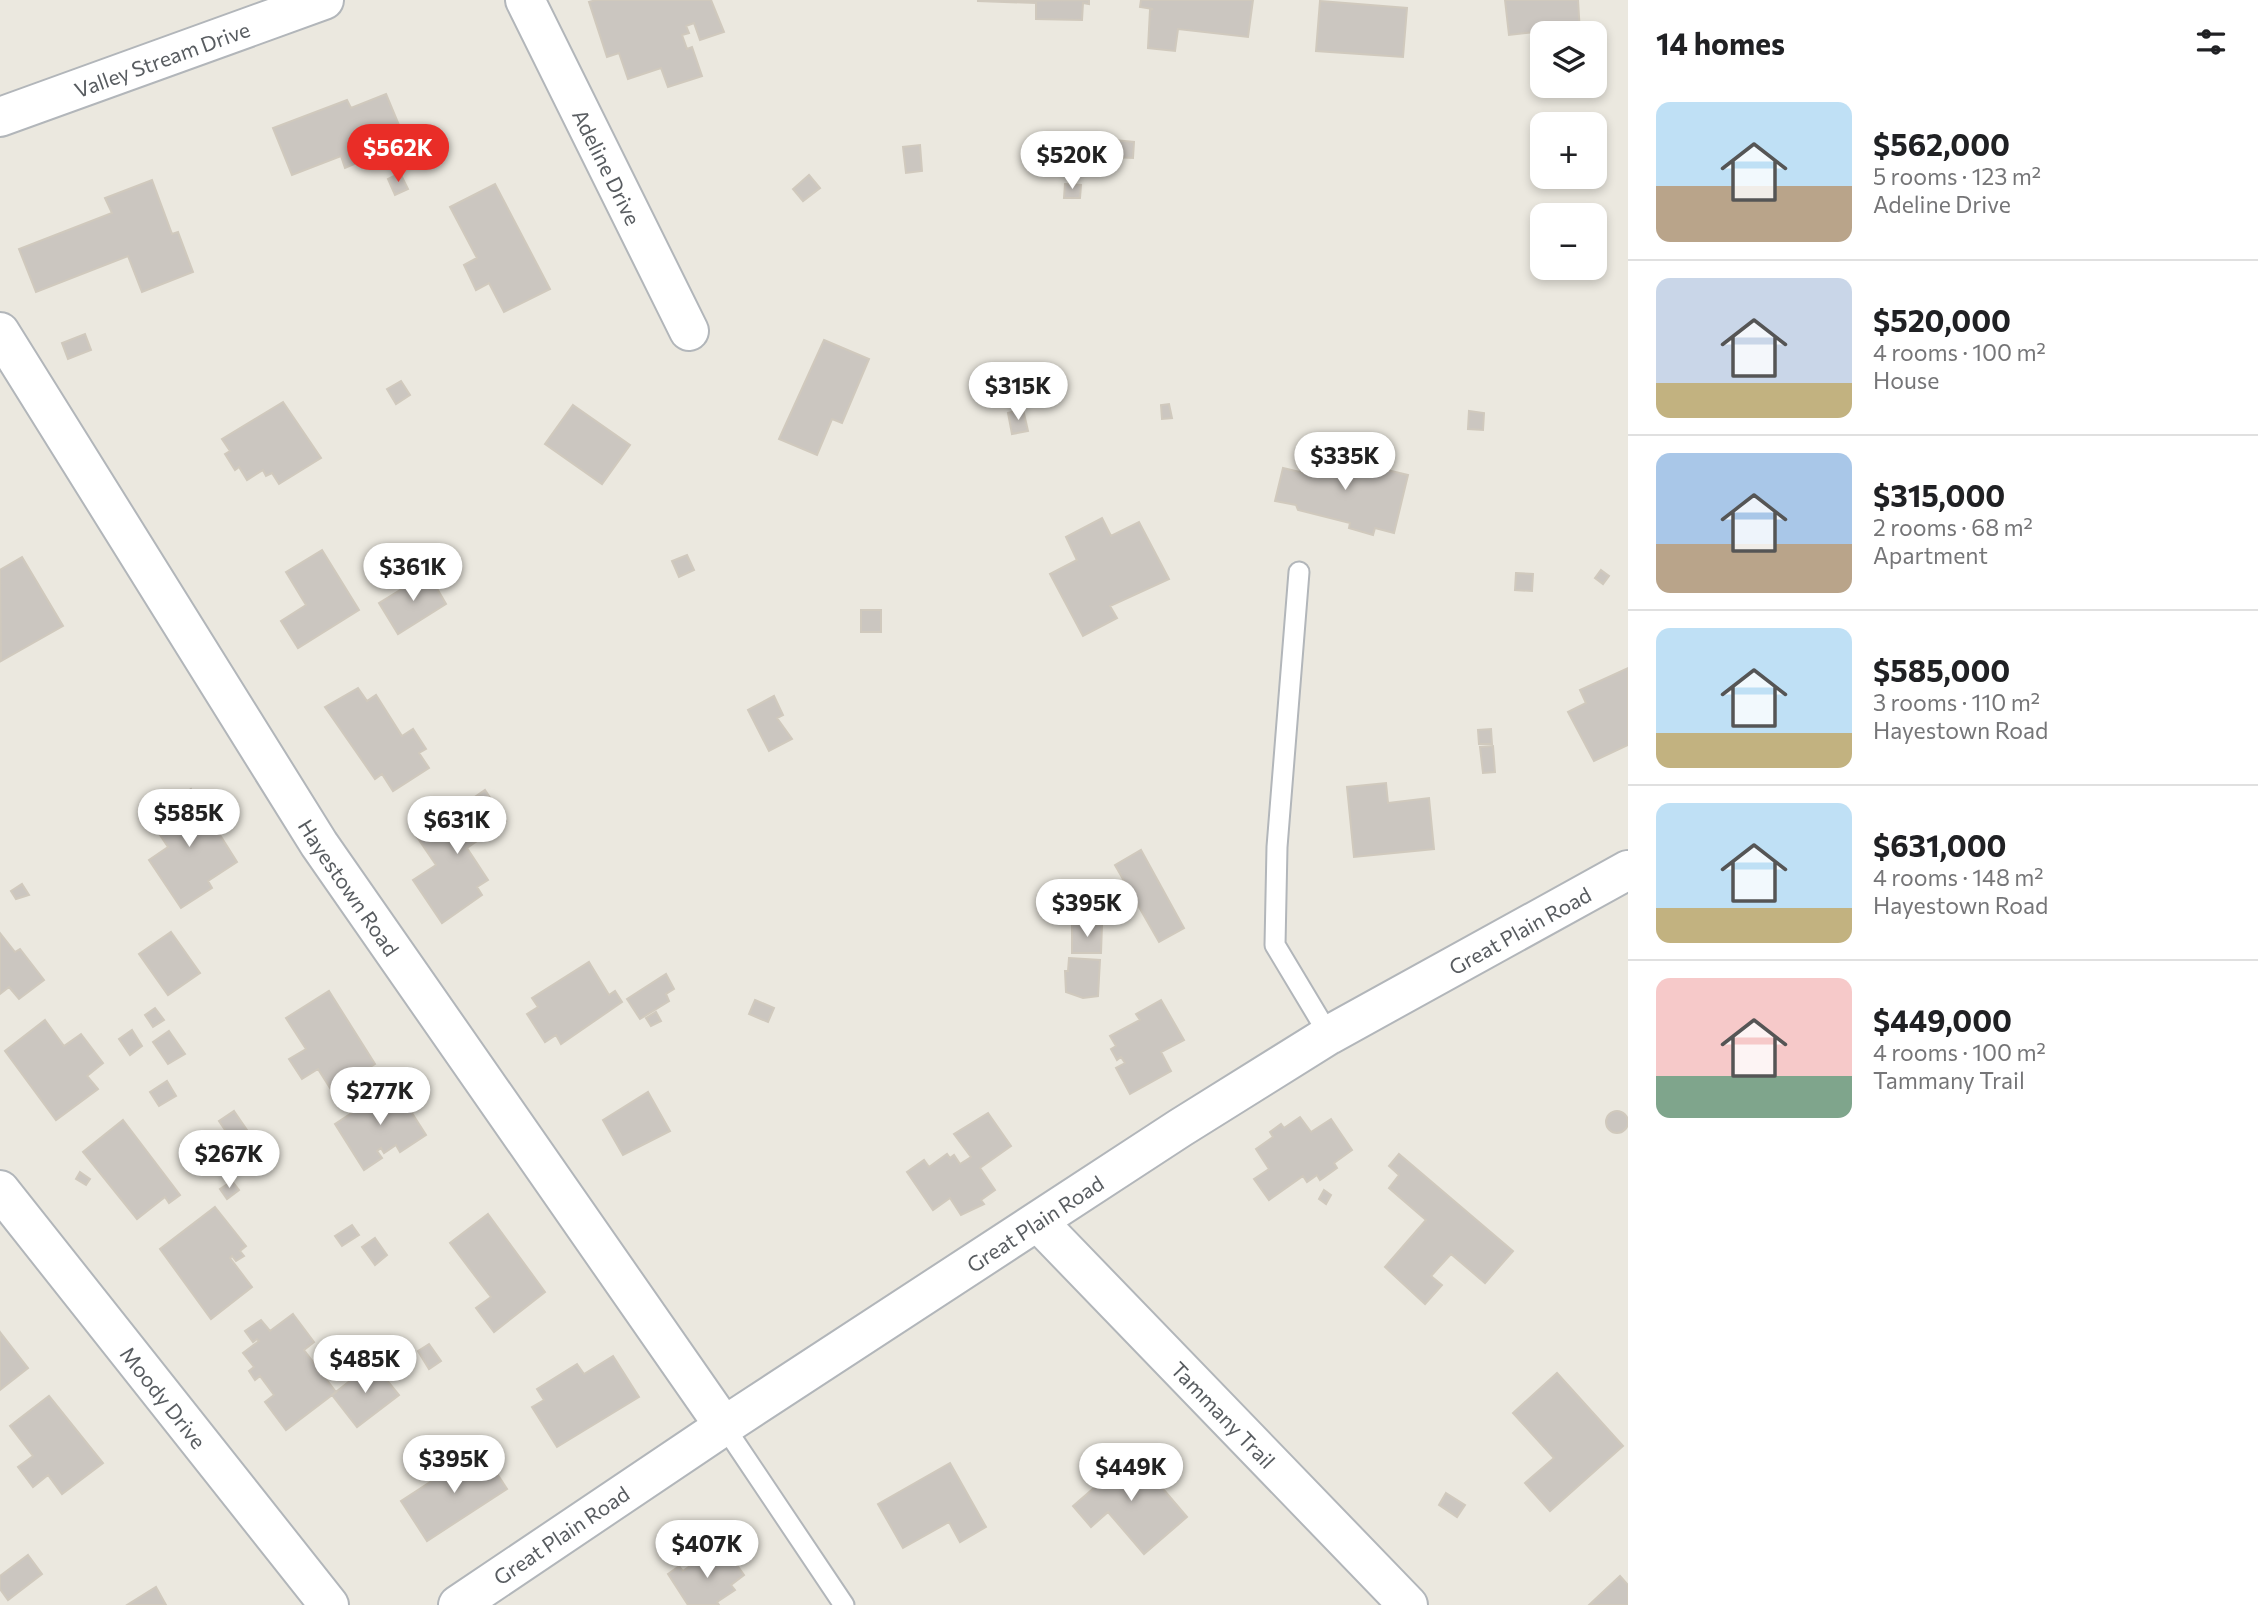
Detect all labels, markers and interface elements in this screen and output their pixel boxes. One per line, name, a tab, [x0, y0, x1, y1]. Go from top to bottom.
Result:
street label: Valley Stream Drive	[71, 15, 253, 102]
map controls	[1530, 21, 1607, 280]
button: layers	[1530, 21, 1607, 98]
icon: filters	[2192, 23, 2230, 61]
text: 14 homes	[1656, 24, 1785, 61]
street label: Adeline Drive	[568, 105, 647, 229]
button: +	[1530, 112, 1607, 189]
pin: $562K	[349, 124, 447, 184]
text: $562,000	[1873, 125, 2010, 162]
icon: home	[1712, 130, 1796, 214]
pin: $520K	[1023, 132, 1121, 191]
text: $562K	[363, 133, 433, 161]
text: $520K	[1037, 140, 1107, 168]
text: 5 rooms · 123 m²	[1873, 162, 2041, 190]
text: Adeline Drive	[1873, 190, 2011, 218]
button: −	[1530, 203, 1607, 280]
text: $520,000	[1873, 301, 2011, 338]
icon: home	[1712, 306, 1796, 390]
text: 4 rooms · 100 m²	[1873, 338, 2046, 366]
pin: $315K	[969, 362, 1067, 422]
text: House	[1873, 366, 1939, 394]
text: $315K	[985, 371, 1051, 399]
pin: $335K	[1296, 433, 1394, 492]
text: $335K	[1310, 441, 1380, 469]
text: $315,000	[1873, 476, 2005, 513]
icon: home	[1712, 481, 1796, 565]
text: 2 rooms · 68 m²	[1873, 513, 2033, 541]
text: Apartment	[1873, 541, 1988, 569]
pin: $361K	[364, 544, 462, 603]
text: $361K	[379, 552, 447, 580]
text: $585,000	[1873, 651, 2010, 688]
icon: home	[1712, 656, 1796, 740]
text: 3 rooms · 110 m²	[1873, 688, 2040, 716]
text: Hayestown Road	[1873, 716, 2048, 744]
pin: $585K	[140, 790, 238, 849]
pin: $631K	[408, 796, 506, 856]
text: $585K	[154, 798, 224, 826]
text: $631K	[423, 805, 491, 833]
street label: Hayestown Road	[294, 814, 405, 960]
text: $631,000	[1873, 826, 2007, 863]
icon: home	[1712, 831, 1796, 915]
text: 4 rooms · 148 m²	[1873, 863, 2044, 891]
pin: $395K	[1038, 880, 1136, 939]
street label: Great Plain Road	[1444, 881, 1595, 979]
text: $395K	[1052, 888, 1122, 916]
text: Hayestown Road	[1873, 891, 2048, 919]
text: $449,000	[1873, 1001, 2012, 1038]
icon: home	[1712, 1006, 1796, 1090]
text: 4 rooms · 100 m²	[1873, 1038, 2046, 1066]
text: Tammany Trail	[1873, 1066, 2025, 1094]
pin: $277K	[331, 1068, 429, 1127]
text: $277K	[346, 1076, 414, 1104]
pin: $267K	[180, 1130, 278, 1190]
text: $267K	[195, 1139, 263, 1167]
street label: Great Plain Road	[961, 1169, 1108, 1277]
pin: $485K	[316, 1336, 414, 1395]
street label: Moody Drive	[116, 1341, 212, 1453]
text: $485K	[329, 1344, 401, 1372]
street label: Tammany Trail	[1167, 1356, 1281, 1473]
pin: $395K	[405, 1436, 503, 1495]
text: $395K	[419, 1444, 489, 1472]
pin: $449K	[1082, 1444, 1180, 1503]
text: $449K	[1095, 1452, 1167, 1480]
street label: Great Plain Road	[488, 1480, 634, 1590]
pin: $407K	[658, 1520, 756, 1580]
text: $407K	[671, 1529, 743, 1557]

